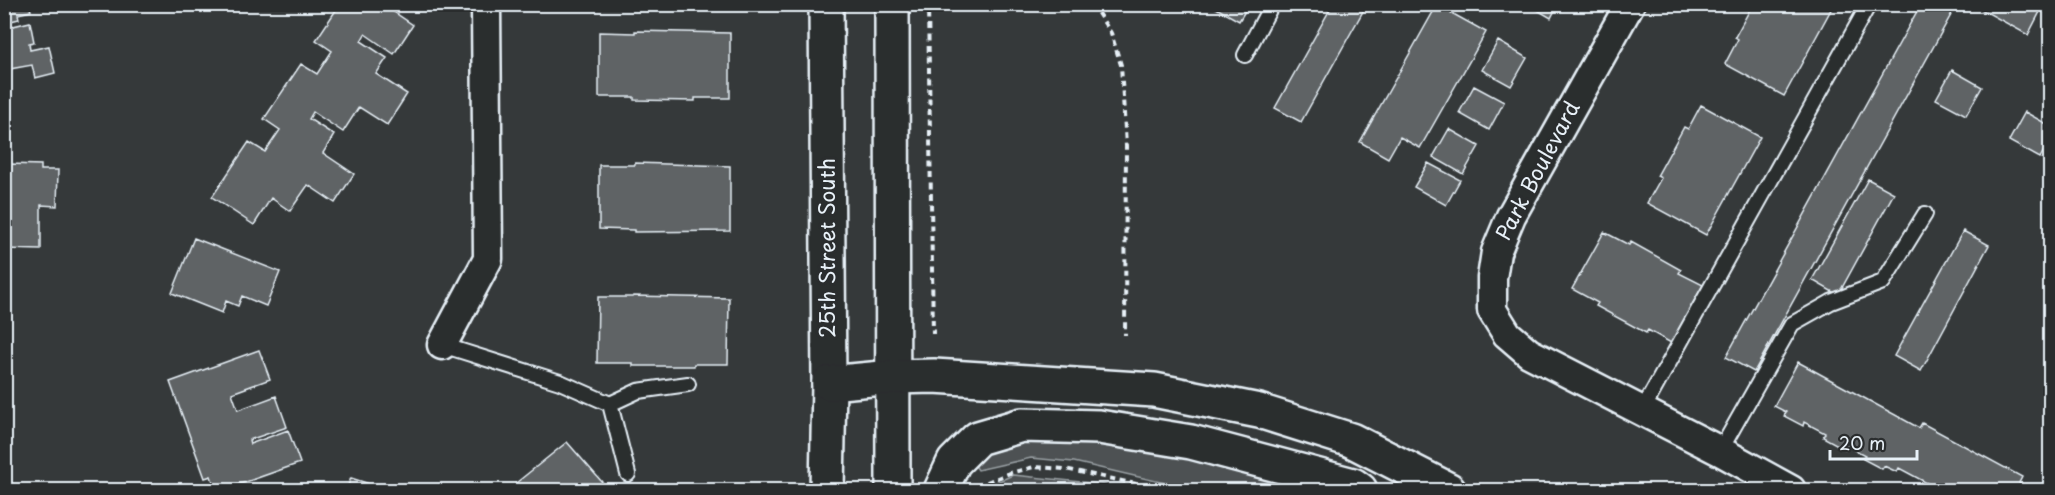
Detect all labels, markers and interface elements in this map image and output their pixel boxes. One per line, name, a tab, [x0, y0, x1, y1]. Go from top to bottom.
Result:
street label: Park Boulevard	[1486, 95, 1586, 245]
street label: 25th Street South	[810, 158, 842, 338]
scale bar	[1830, 423, 1917, 461]
text: 20 m	[1839, 429, 1885, 456]

